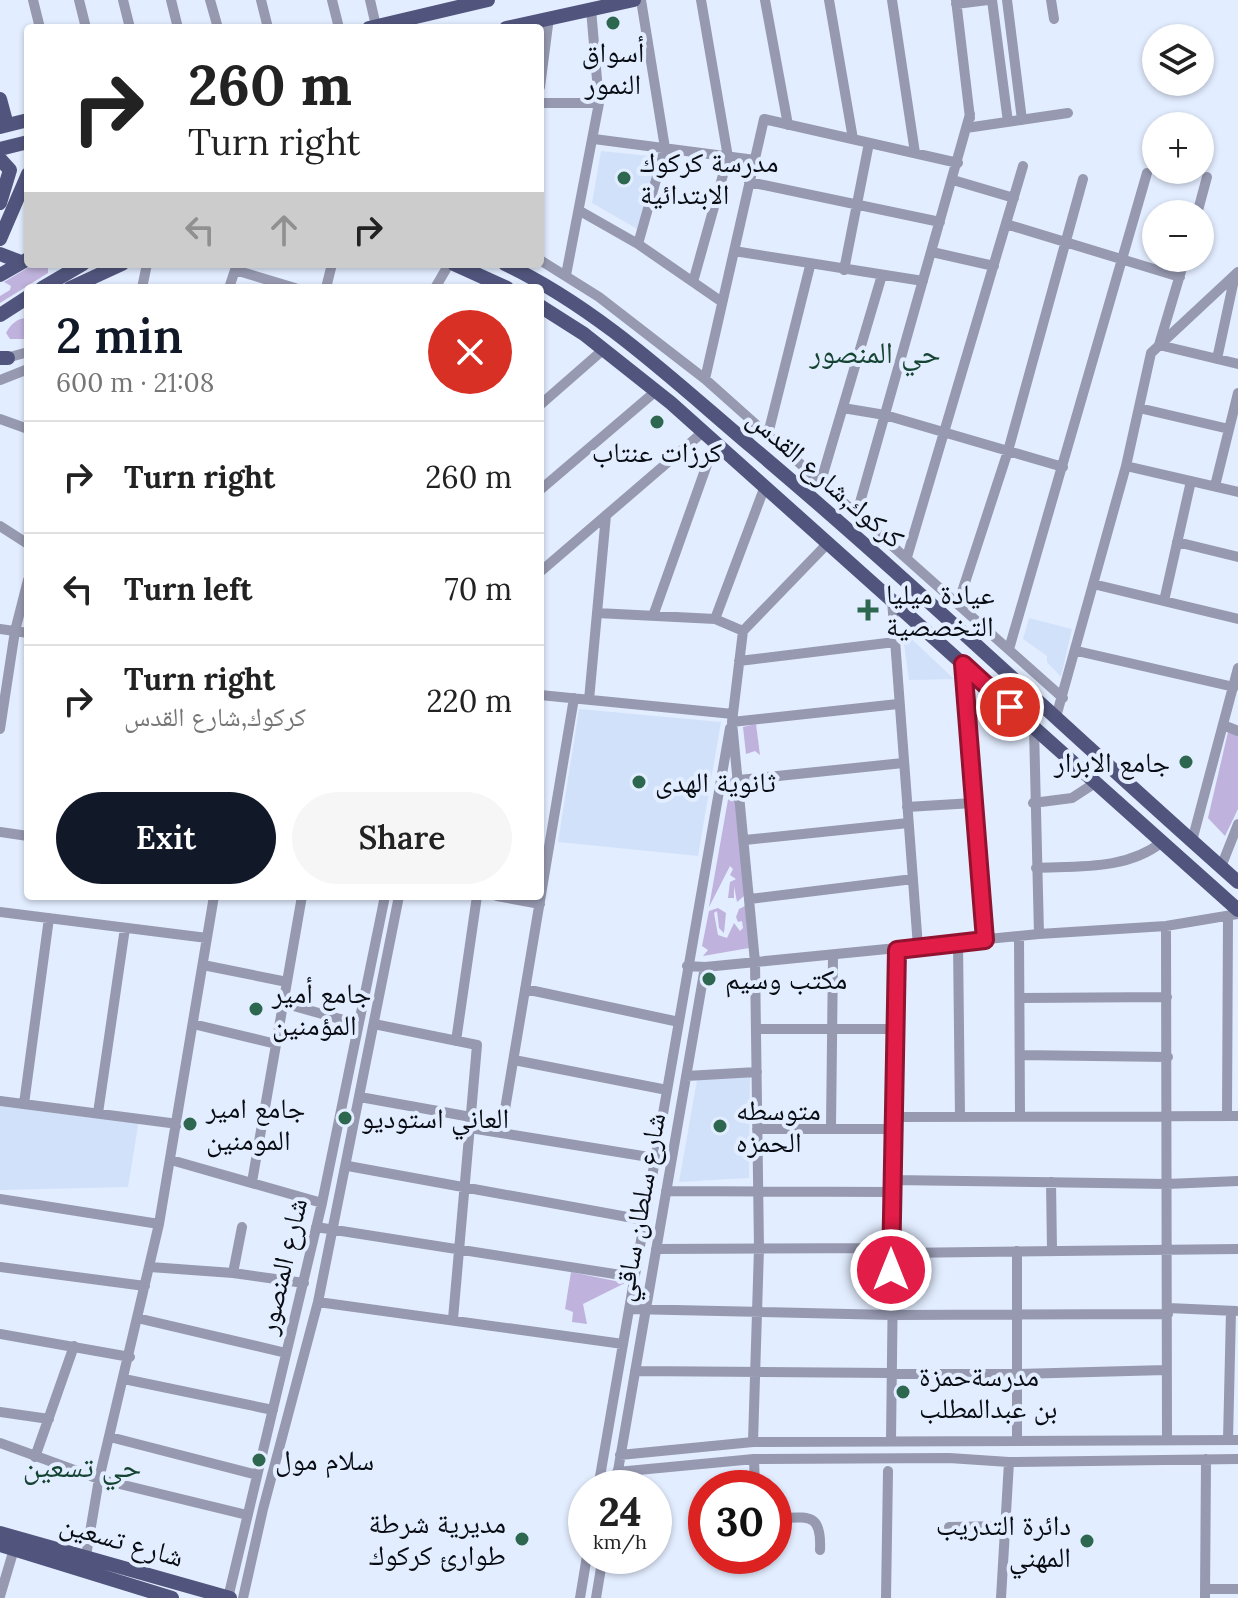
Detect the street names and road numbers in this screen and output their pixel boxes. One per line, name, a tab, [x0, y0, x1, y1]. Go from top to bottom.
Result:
street label: كركوك,شارع القدس	[740, 400, 912, 556]
street label: شارع سلطان ساقي	[605, 1110, 678, 1305]
street label: شارع المنصور	[249, 1194, 315, 1339]
street label: شارع تسعين	[56, 1505, 188, 1575]

